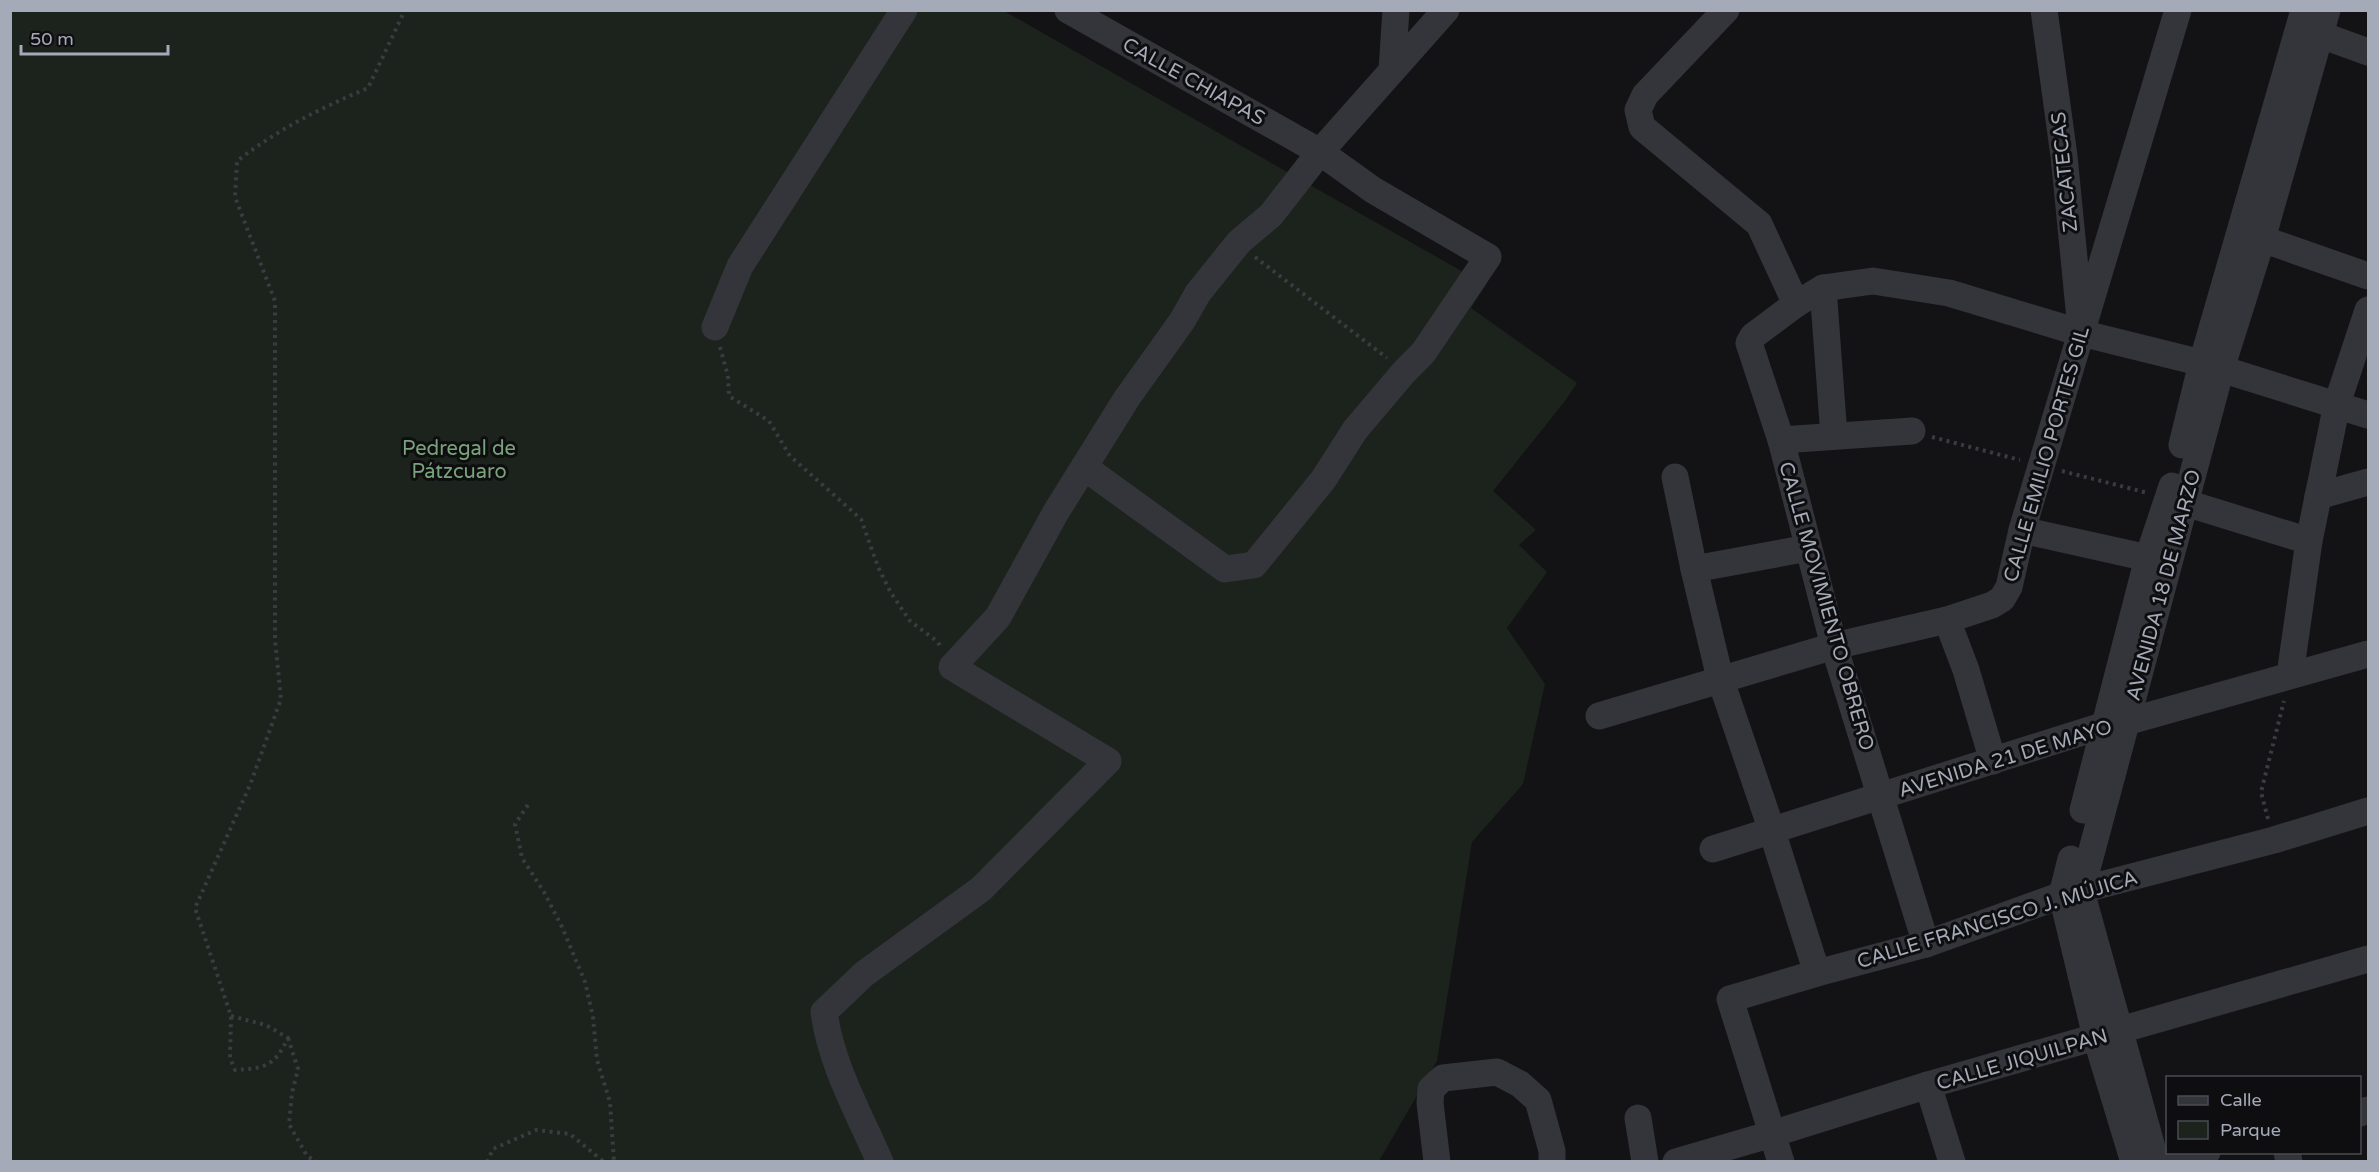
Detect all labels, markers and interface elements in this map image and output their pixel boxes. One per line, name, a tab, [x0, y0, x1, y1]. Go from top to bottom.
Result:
scale bar	[21, 18, 168, 56]
text: 50 m	[30, 28, 74, 50]
street label: CALLE CHIAPAS	[1118, 33, 1269, 131]
street label: ZACATECAS	[2047, 111, 2083, 233]
street label: CALLE EMILIO PORTES GIL	[1999, 323, 2095, 585]
park label: Pedregal de Pátzcuaro	[402, 437, 516, 484]
street label: CALLE MOVIMIENTO OBRERO	[1773, 459, 1879, 753]
street label: AVENIDA 18 DE MARZO	[2122, 467, 2206, 703]
street label: AVENIDA 21 DE MAYO	[1896, 715, 2115, 803]
street label: CALLE FRANCISCO J. MÚJICA	[1854, 865, 2140, 974]
street label: CALLE JIQUILPAN	[1934, 1024, 2111, 1096]
legend	[2166, 1076, 2361, 1154]
text: Calle	[2220, 1089, 2262, 1111]
text: Parque	[2220, 1119, 2281, 1141]

